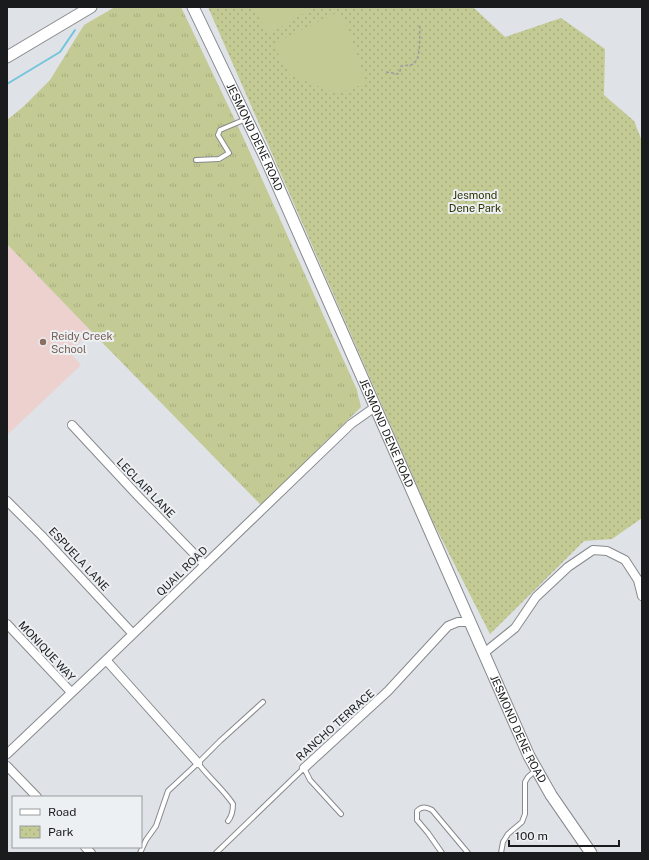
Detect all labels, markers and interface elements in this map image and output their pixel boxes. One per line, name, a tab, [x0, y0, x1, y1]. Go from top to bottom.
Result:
street label: JESMOND DENE ROAD	[224, 81, 285, 193]
park label: Jesmond Dene Park	[449, 189, 501, 214]
place label: Reidy Creek School	[51, 330, 113, 355]
marker: Reidy Creek School	[38, 337, 48, 347]
street label: JESMOND DENE ROAD	[357, 377, 416, 490]
street label: LECLAIR LANE	[115, 456, 177, 520]
street label: ESPUELA LANE	[47, 525, 112, 593]
street label: QUAIL ROAD	[154, 544, 210, 598]
street label: MONIQUE WAY	[16, 619, 78, 684]
street label: JESMOND DENE ROAD	[488, 673, 549, 785]
street label: RANCHO TERRACE	[294, 687, 376, 763]
legend	[12, 796, 142, 848]
text: Road	[48, 805, 76, 819]
scale bar	[509, 822, 619, 848]
text: Park	[48, 825, 74, 839]
text: 100 m	[515, 829, 548, 843]

